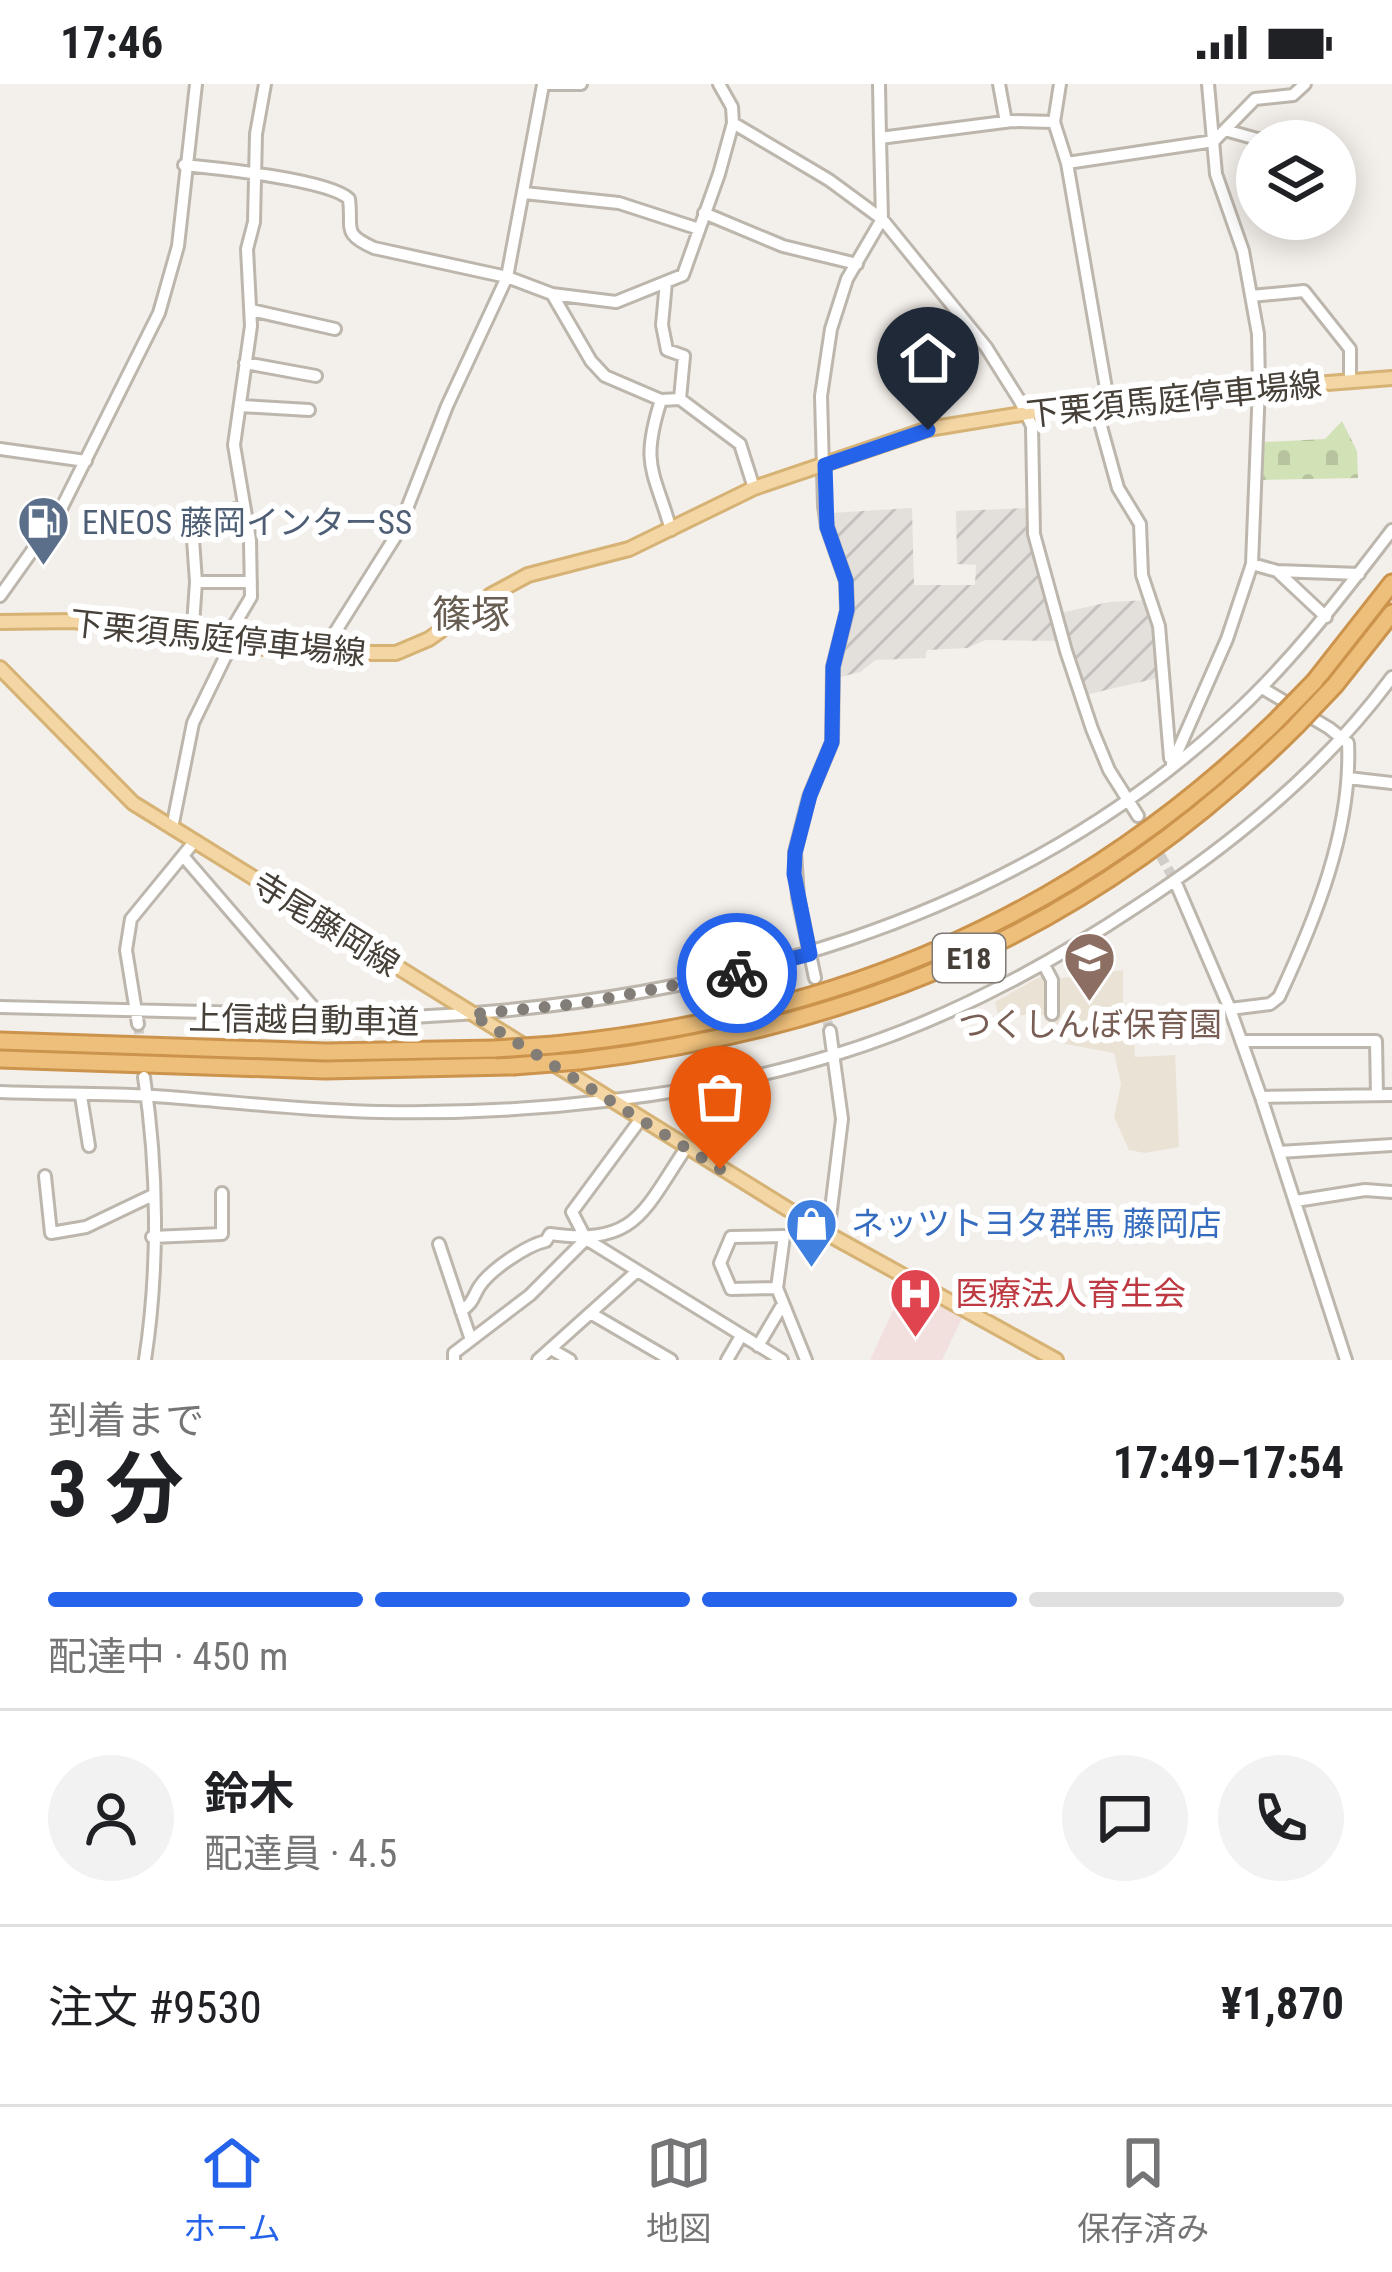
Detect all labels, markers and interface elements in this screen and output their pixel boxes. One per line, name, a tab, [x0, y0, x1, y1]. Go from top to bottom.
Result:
text: 17:46	[60, 16, 163, 69]
map controls	[1236, 120, 1356, 240]
button: layers	[1236, 120, 1356, 240]
pin	[877, 307, 979, 430]
icon: home	[895, 325, 961, 391]
street label: 下栗須馬庭停車場線	[1024, 364, 1324, 434]
fuel station icon: ENEOS 藤岡インターSS	[15, 494, 71, 568]
place label: ENEOS 藤岡インターSS	[82, 503, 412, 542]
district label: 篠塚	[432, 592, 510, 638]
street label: 下栗須馬庭停車場線	[68, 603, 368, 673]
street label: 寺尾藤岡線	[246, 864, 406, 984]
courier	[677, 913, 797, 1033]
school or university icon: つくしんぼ保育園	[1062, 929, 1118, 1003]
road number: E18	[933, 934, 1005, 982]
icon: bike	[704, 940, 770, 1006]
street label: 上信越自動車道	[188, 998, 420, 1042]
place label: つくしんぼ保育園	[958, 1005, 1222, 1044]
pin	[669, 1046, 771, 1169]
icon: bag	[687, 1064, 753, 1130]
shop icon: ネッツトヨタ群馬 藤岡店	[784, 1195, 840, 1269]
place label: ネッツトヨタ群馬 藤岡店	[851, 1204, 1222, 1243]
hospital icon: 医療法人育生会	[888, 1265, 944, 1339]
place label: 医療法人育生会	[955, 1274, 1186, 1313]
text: 到着まで	[48, 1398, 204, 1444]
text: 17:49–17:54	[1113, 1436, 1344, 1489]
text: 3 分	[48, 1444, 183, 1535]
text: 配達中 · 450 m	[48, 1634, 288, 1680]
button: person	[48, 1755, 174, 1881]
button: chat	[1062, 1755, 1188, 1881]
button: phone	[1218, 1755, 1344, 1881]
text: 鈴木	[204, 1767, 294, 1820]
text: 配達員 · 4.5	[204, 1831, 397, 1877]
text: ¥1,870	[1221, 1977, 1344, 2030]
text: 注文 #9530	[48, 1981, 262, 2034]
tab: ホーム	[183, 2130, 281, 2250]
tab: 地図	[646, 2130, 712, 2250]
tab: 保存済み	[1077, 2130, 1209, 2250]

